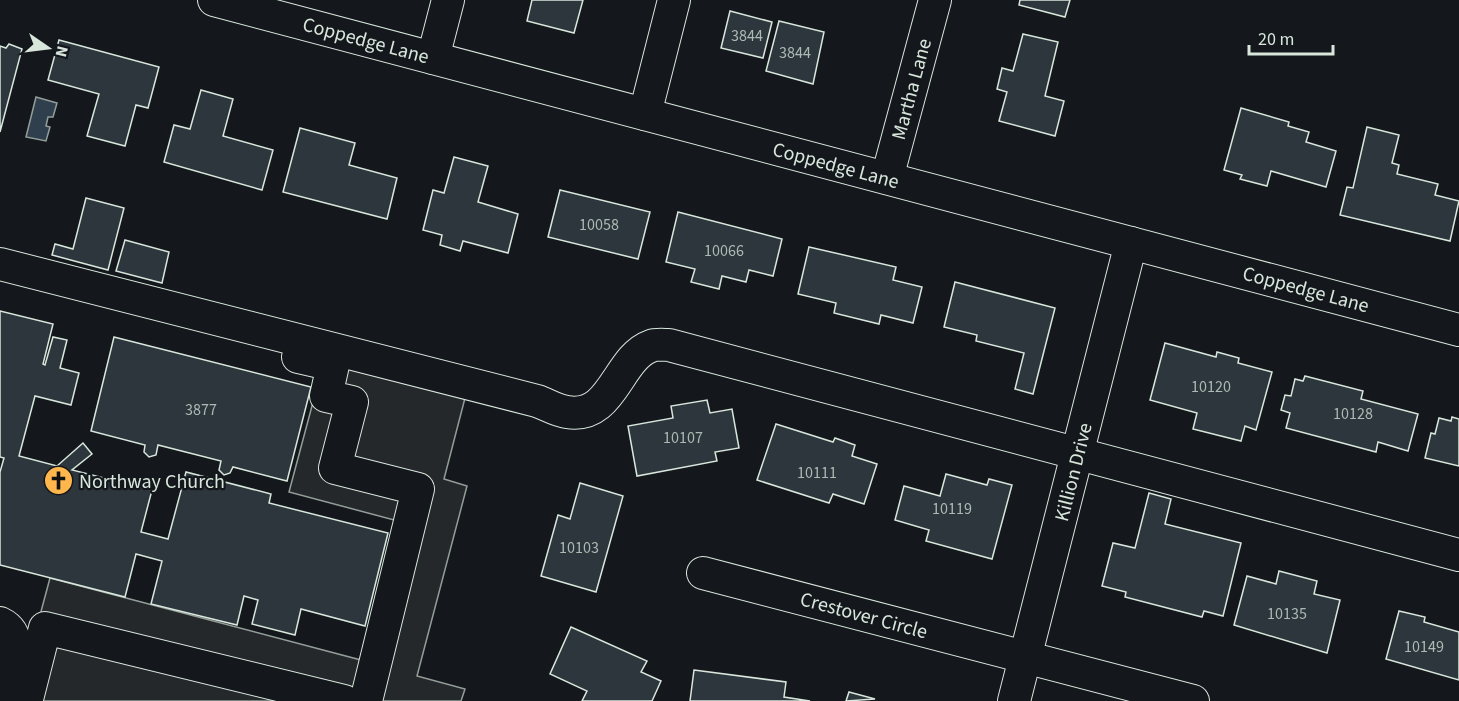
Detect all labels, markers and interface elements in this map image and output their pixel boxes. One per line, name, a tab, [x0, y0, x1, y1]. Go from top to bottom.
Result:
street label: Coppedge Lane	[299, 11, 432, 71]
north arrow	[18, 18, 78, 78]
scale bar	[1249, 18, 1333, 56]
house number: 3844	[731, 25, 763, 47]
text: 20 m	[1258, 27, 1294, 52]
street label: Martha Lane	[885, 35, 939, 143]
house number: 3844	[779, 42, 811, 64]
text: N	[50, 44, 74, 59]
street label: Coppedge Lane	[769, 136, 902, 196]
house number: 10058	[579, 214, 619, 236]
house number: 10066	[704, 240, 744, 262]
street label: Coppedge Lane	[1239, 260, 1372, 320]
house number: 10120	[1191, 376, 1231, 398]
house number: 3877	[185, 399, 217, 421]
house number: 10128	[1333, 403, 1373, 425]
street label: Killion Drive	[1048, 420, 1100, 525]
house number: 10107	[663, 427, 703, 449]
house number: 10111	[797, 462, 837, 484]
church icon: Northway Church	[42, 465, 74, 497]
place label: Northway Church	[79, 468, 225, 496]
house number: 10119	[932, 498, 972, 520]
house number: 10103	[559, 537, 599, 559]
street label: Crestover Circle	[797, 586, 931, 646]
house number: 10135	[1267, 603, 1307, 625]
house number: 10149	[1404, 636, 1444, 658]

